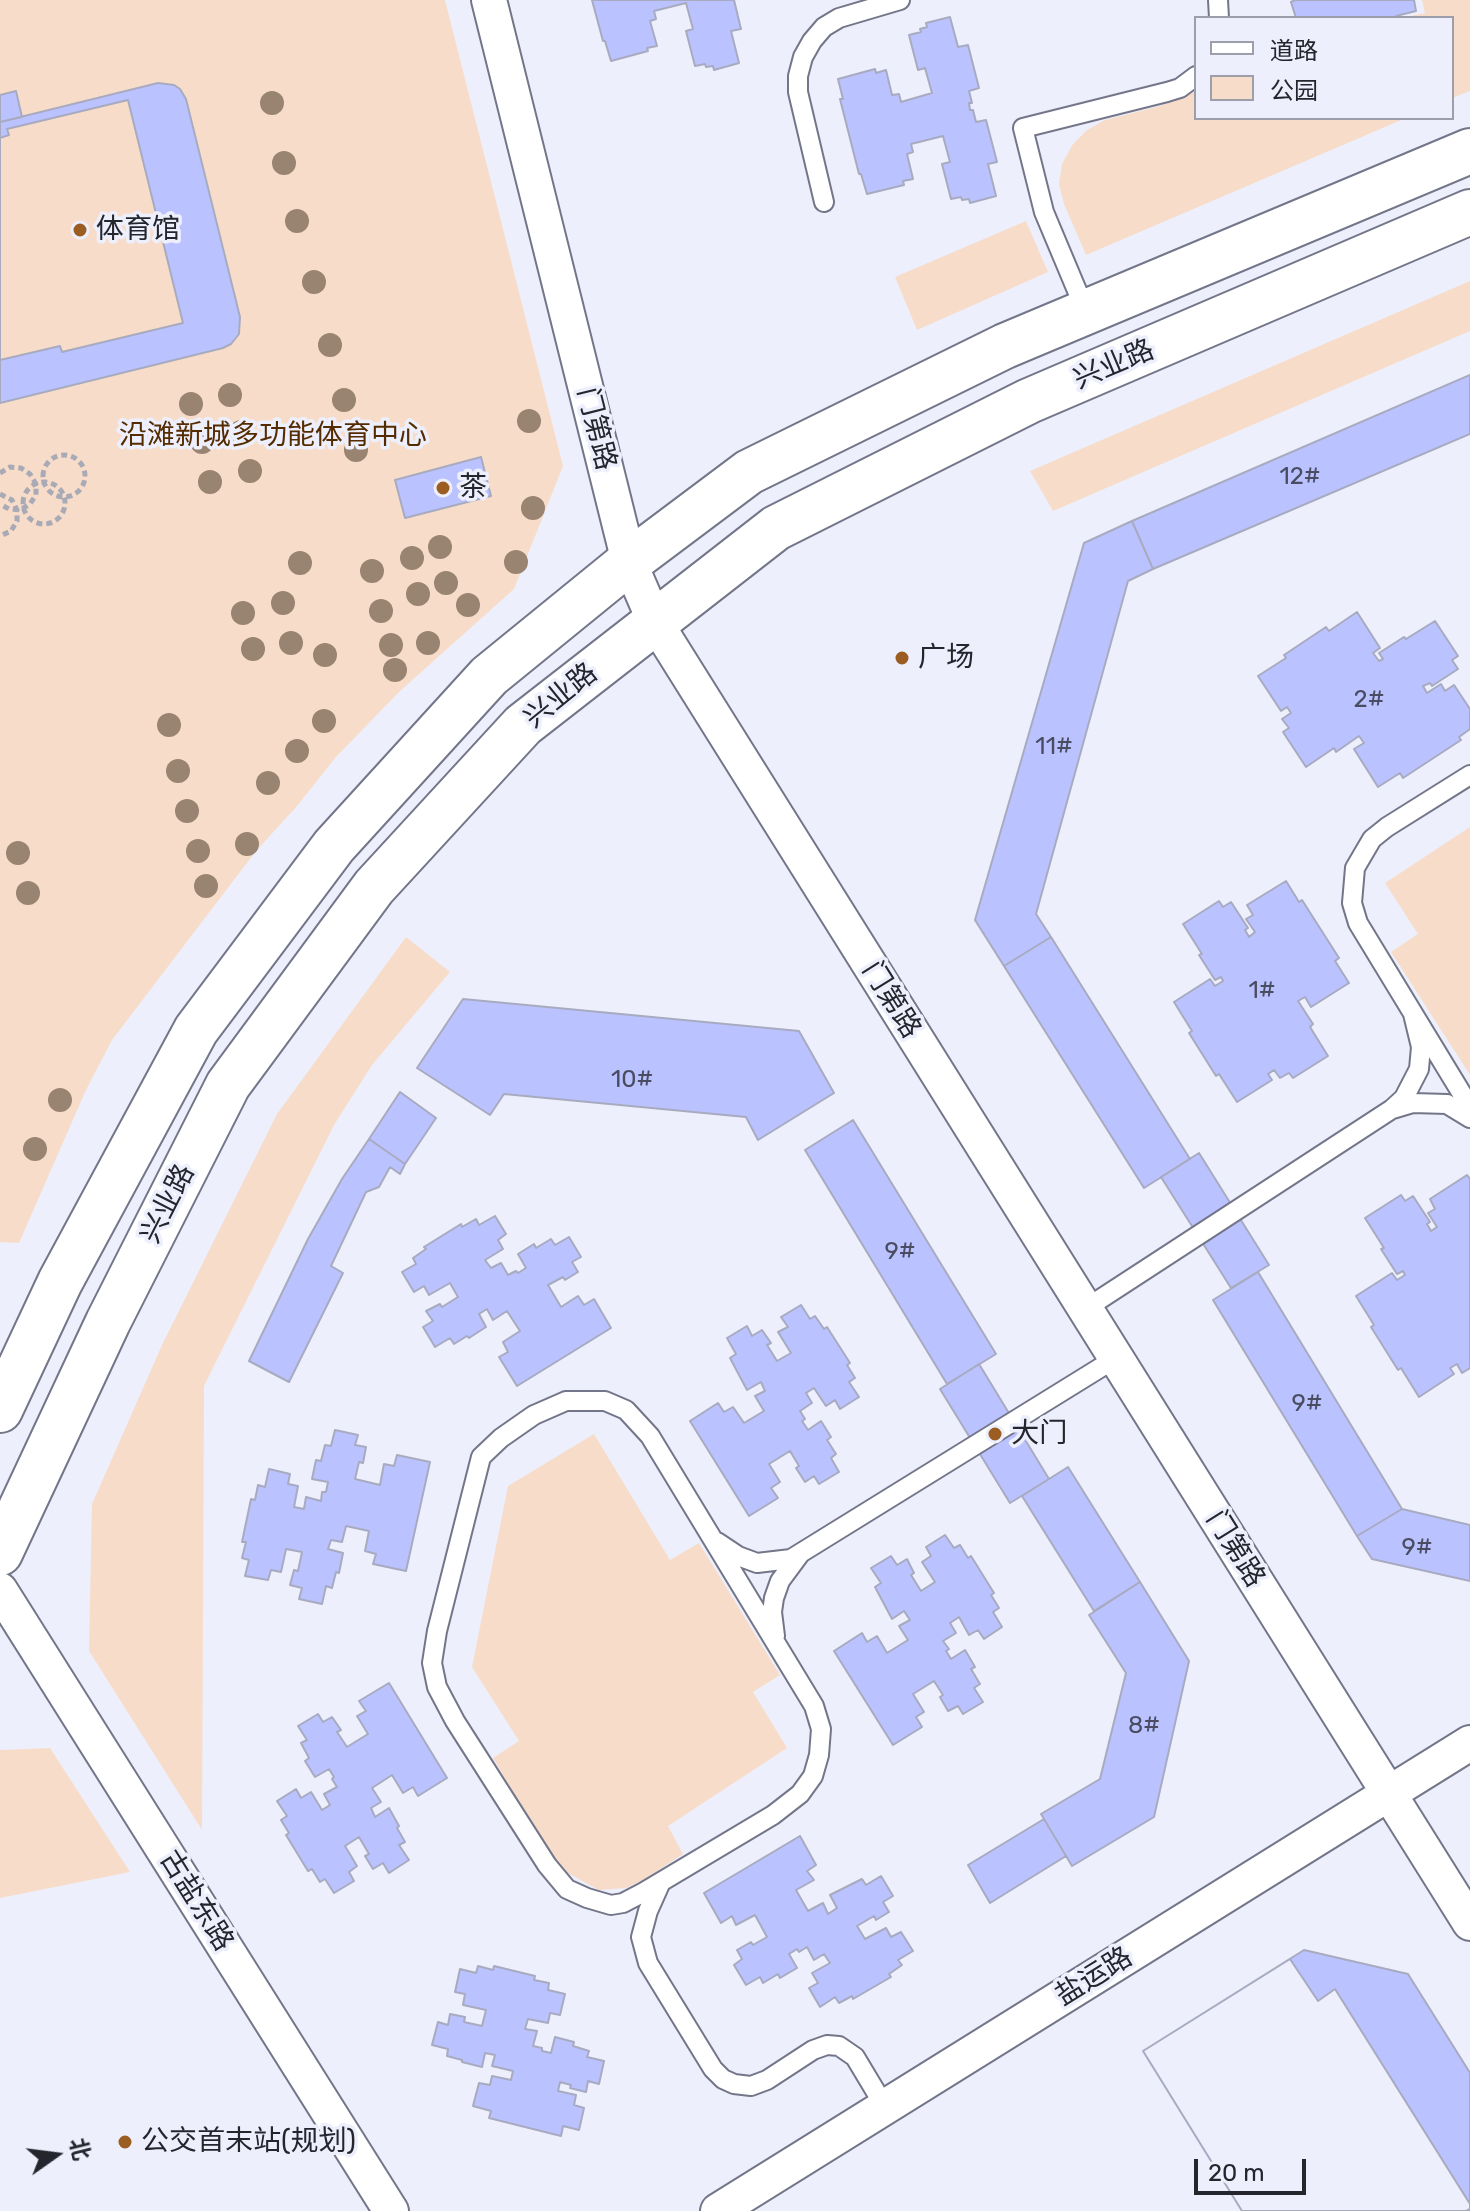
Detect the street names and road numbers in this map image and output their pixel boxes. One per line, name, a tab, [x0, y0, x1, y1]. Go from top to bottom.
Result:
street label: 兴业路	[1069, 333, 1159, 397]
street label: 门第路	[570, 384, 622, 474]
street label: 兴业路	[518, 657, 604, 735]
street label: 门第路	[854, 955, 928, 1045]
street label: 兴业路	[134, 1159, 202, 1249]
street label: 门第路	[1198, 1504, 1272, 1594]
street label: 古盐东路	[152, 1845, 240, 1957]
street label: 盐运路	[1049, 1940, 1139, 2014]

